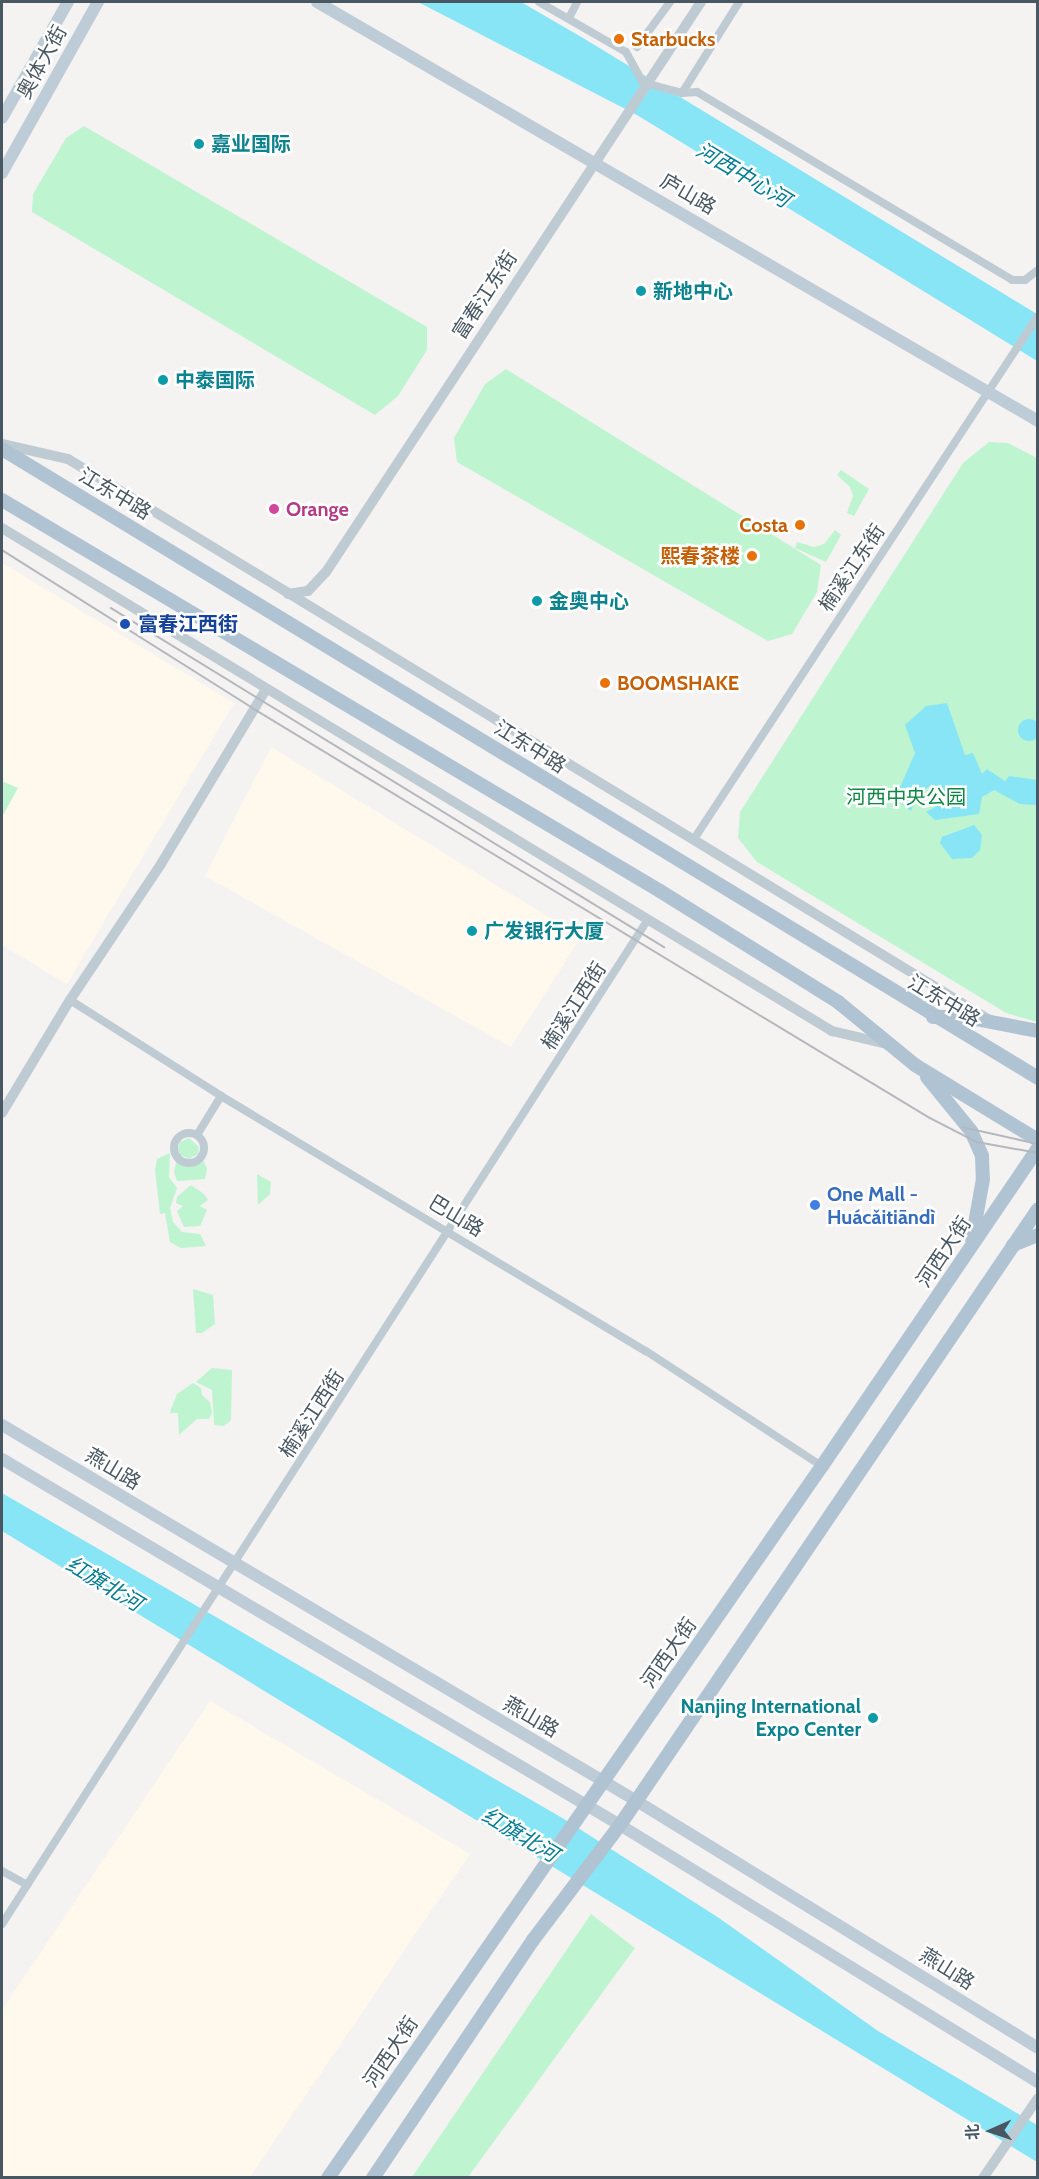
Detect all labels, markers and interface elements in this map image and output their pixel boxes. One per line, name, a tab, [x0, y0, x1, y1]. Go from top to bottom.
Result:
street label: 奥体大街	[12, 21, 72, 103]
place label: Starbucks	[631, 27, 716, 51]
marker: Starbucks	[612, 32, 626, 46]
place label: 嘉业国际	[211, 132, 291, 156]
marker: 嘉业国际	[192, 137, 206, 151]
water label: 河西中心河	[692, 137, 794, 213]
street label: 庐山路	[656, 169, 720, 219]
street label: 富春江东街	[448, 247, 522, 343]
place label: 新地中心	[653, 279, 733, 303]
marker: 新地中心	[634, 284, 648, 298]
place label: 中泰国际	[175, 368, 255, 392]
marker: 中泰国际	[156, 373, 170, 387]
street label: 江东中路	[75, 463, 155, 525]
place label: Orange	[286, 497, 349, 521]
marker: Orange	[267, 502, 281, 516]
place label: Costa	[739, 513, 788, 537]
marker: Costa	[793, 518, 807, 532]
street label: 楠溪江东街	[814, 520, 890, 616]
place label: 熙春茶楼	[660, 544, 740, 568]
marker: 熙春茶楼	[745, 549, 759, 563]
place label: 金奥中心	[549, 589, 629, 613]
marker: 金奥中心	[530, 594, 544, 608]
place label: 富春江西街	[138, 612, 238, 636]
marker: 富春江西街	[116, 615, 134, 633]
place label: BOOMSHAKE	[617, 671, 739, 695]
marker: BOOMSHAKE	[598, 676, 612, 690]
street label: 江东中路	[490, 716, 570, 778]
park label: 河西中央公园	[846, 785, 966, 809]
place label: 广发银行大厦	[484, 919, 604, 943]
marker: 广发银行大厦	[465, 924, 479, 938]
street label: 楠溪江西街	[537, 958, 611, 1054]
street label: 江东中路	[904, 970, 984, 1032]
place label: One Mall - Huácǎitiāndì	[827, 1182, 935, 1229]
street label: 巴山路	[424, 1190, 488, 1242]
marker: One Mall - Huácǎitiāndì	[808, 1198, 822, 1212]
street label: 河西大街	[912, 1212, 976, 1292]
street label: 楠溪江西街	[275, 1366, 349, 1462]
street label: 燕山路	[81, 1443, 145, 1495]
water label: 红旗北河	[62, 1552, 146, 1616]
street label: 河西大街	[636, 1613, 702, 1693]
street label: 燕山路	[499, 1692, 563, 1742]
place label: Nanjing International Expo Center	[681, 1694, 861, 1741]
marker: Nanjing International Expo Center	[866, 1711, 880, 1725]
water label: 红旗北河	[478, 1803, 562, 1867]
street label: 燕山路	[915, 1943, 979, 1995]
street label: 河西大街	[359, 2012, 423, 2092]
north arrow	[961, 2101, 1021, 2161]
text: 北	[963, 2123, 982, 2140]

